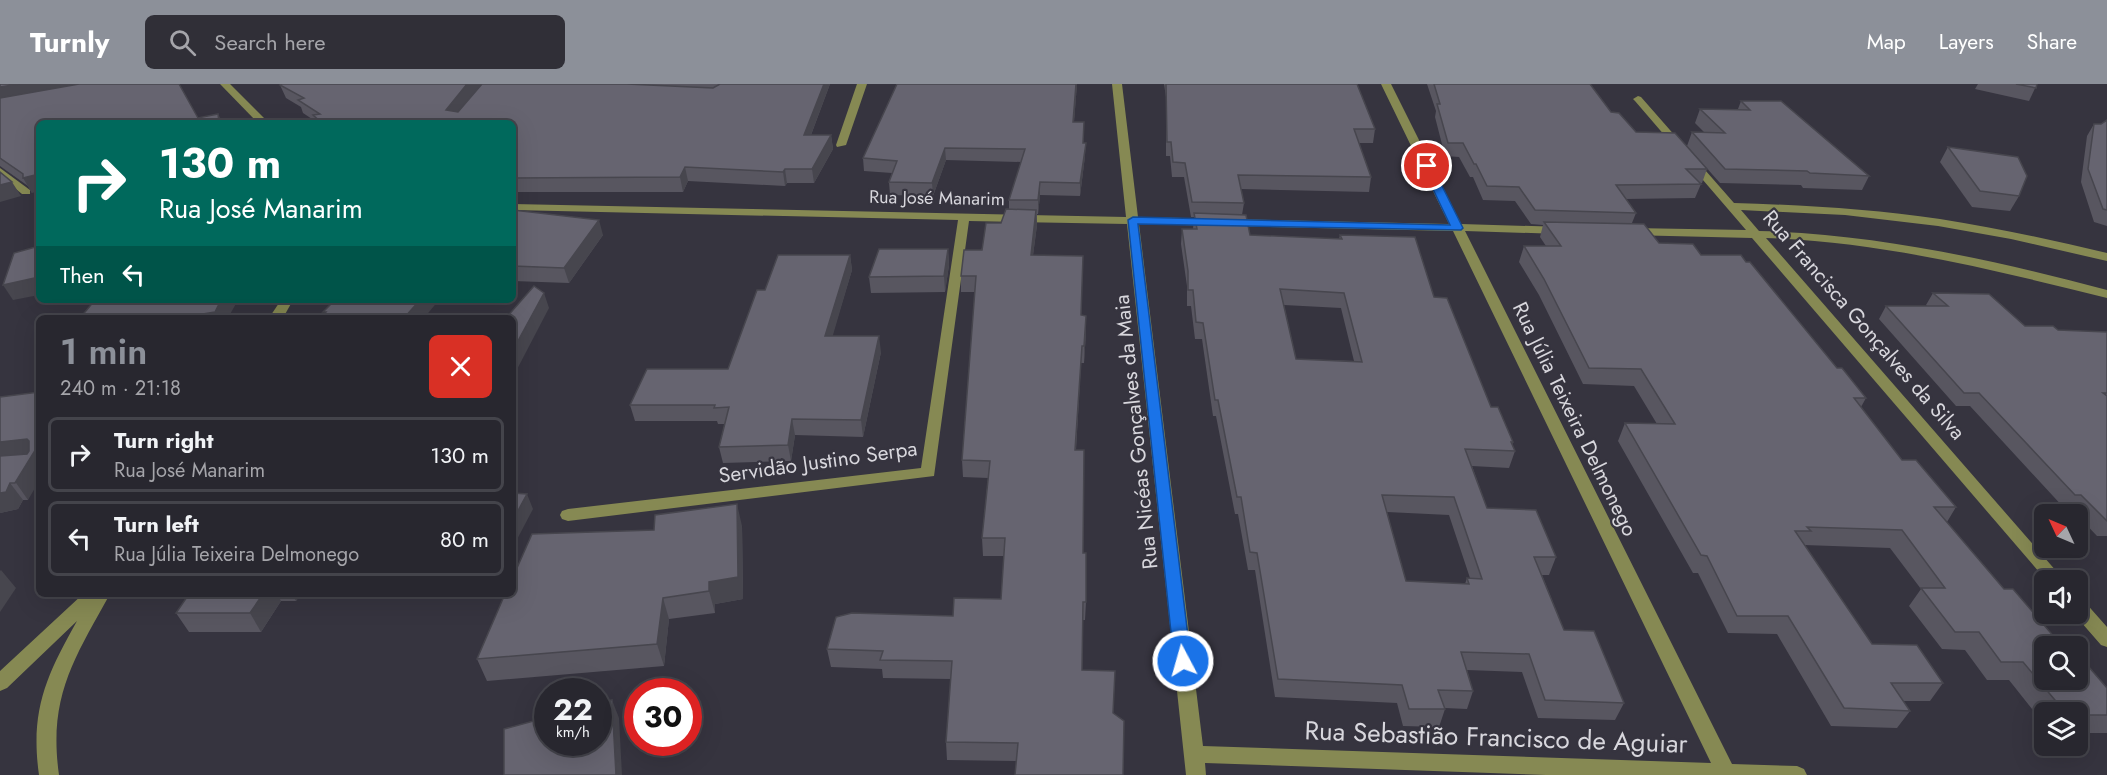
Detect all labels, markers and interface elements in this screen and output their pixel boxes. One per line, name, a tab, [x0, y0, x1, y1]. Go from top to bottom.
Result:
search box	[145, 15, 565, 69]
text: Turnly	[30, 22, 109, 63]
icon: search	[166, 26, 199, 59]
text: Search here	[214, 26, 326, 58]
text: Map	[1867, 27, 1906, 57]
text: Layers	[1939, 27, 1994, 57]
text: Share	[2027, 27, 2077, 57]
text: 130 m	[159, 133, 281, 194]
pin	[1401, 140, 1452, 191]
icon: right	[60, 144, 138, 222]
icon: arrive	[1410, 149, 1443, 182]
street label: Rua José Manarim	[869, 184, 1005, 212]
text: Rua José Manarim	[159, 189, 363, 228]
street label: Rua Francisca Gonçalves da Silva	[1756, 204, 1972, 446]
icon: left	[117, 258, 150, 291]
text: Then	[60, 259, 105, 291]
street label: Rua Nicéas Gonçalves da Maia	[1107, 293, 1165, 571]
street label: Rua Júlia Teixeira Delmonego	[1505, 297, 1645, 541]
text: 1 min	[60, 325, 147, 377]
button: close	[429, 335, 492, 398]
text: 240 m · 21:18	[60, 374, 181, 403]
text: Turn right	[114, 424, 214, 456]
street label: Servidão Justino Serpa	[717, 433, 919, 491]
icon: right	[63, 438, 96, 471]
text: 130 m	[430, 439, 489, 471]
text: Rua José Manarim	[114, 456, 265, 485]
north arrow	[2034, 504, 2088, 558]
map controls	[2034, 504, 2088, 756]
text: Turn left	[114, 508, 199, 540]
icon: left	[63, 522, 96, 555]
text: 80 m	[440, 523, 489, 555]
text: Rua Júlia Teixeira Delmonego	[114, 540, 359, 569]
button: sound	[2034, 570, 2088, 624]
position arrow	[1151, 629, 1215, 693]
button: search	[2034, 636, 2088, 690]
speed limit sign: 30	[624, 678, 702, 756]
text: 22	[553, 688, 593, 731]
button: layers	[2034, 702, 2088, 756]
street label: Rua Sebastião Francisco de Aguiar	[1304, 711, 1688, 763]
text: km/h	[556, 721, 590, 743]

